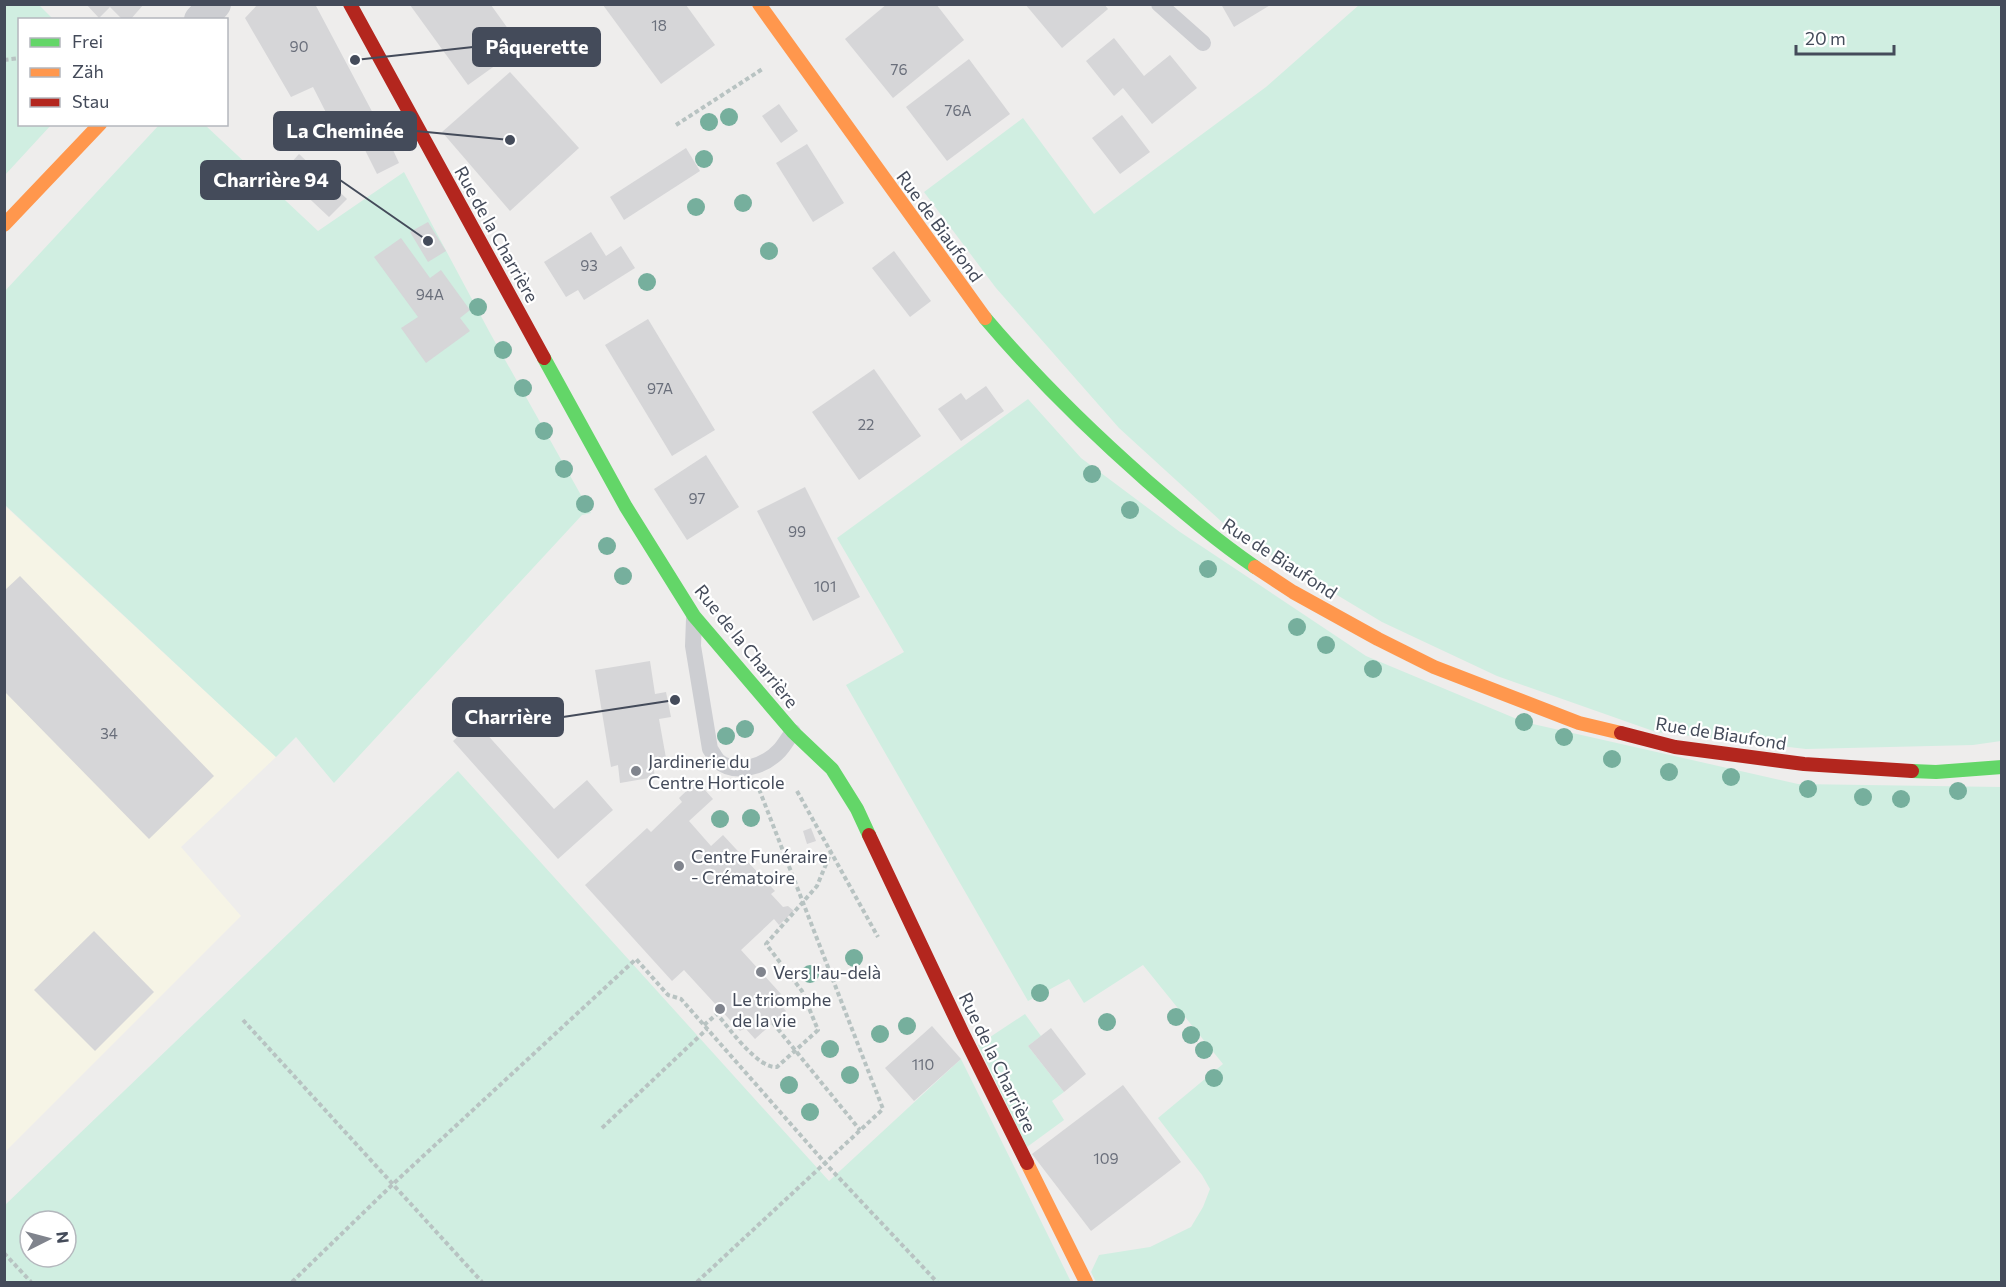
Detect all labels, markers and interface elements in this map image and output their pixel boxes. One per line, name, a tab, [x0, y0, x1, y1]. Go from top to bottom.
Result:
house number: 18	[651, 16, 667, 34]
legend	[18, 18, 228, 126]
scale bar	[1796, 18, 1894, 56]
text: 20 m	[1805, 27, 1846, 49]
callout: Pâquerette	[473, 28, 600, 66]
text: Frei	[72, 30, 103, 52]
text: Pâquerette	[486, 34, 588, 58]
house number: 90	[290, 37, 308, 55]
text: Zäh	[72, 60, 104, 82]
house number: 76	[891, 60, 907, 78]
text: Stau	[72, 90, 109, 112]
house number: 76A	[945, 101, 972, 119]
callout: La Cheminée	[274, 112, 416, 150]
text: La Cheminée	[286, 118, 404, 142]
callout: Charrière 94	[201, 161, 340, 199]
street label: Rue de la Charrière	[450, 162, 544, 306]
street label: Rue de Biaufond	[892, 166, 988, 286]
text: Charrière 94	[213, 167, 329, 191]
house number: 93	[580, 256, 598, 274]
house number: 94A	[416, 285, 444, 303]
house number: 97A	[647, 379, 673, 397]
house number: 22	[858, 415, 874, 433]
house number: 97	[689, 489, 706, 507]
street label: Rue de Biaufond	[1219, 513, 1341, 603]
house number: 99	[788, 522, 806, 540]
house number: 101	[814, 577, 836, 595]
street label: Rue de la Charrière	[690, 580, 804, 712]
callout: Charrière	[453, 698, 563, 736]
text: Charrière	[465, 704, 551, 728]
street label: Rue de Biaufond	[1654, 712, 1788, 754]
house number: 34	[100, 724, 118, 742]
place label: Jardinerie du Centre Horticole	[648, 750, 785, 793]
marker: Jardinerie du Centre Horticole	[629, 764, 643, 778]
place label: Centre Funéraire - Crématoire	[691, 845, 828, 888]
marker: Centre Funéraire - Crématoire	[672, 859, 686, 873]
place label: Vers l'au-delà	[773, 961, 881, 983]
marker: Vers l'au-delà	[754, 965, 768, 979]
place label: Le triomphe de la vie	[732, 988, 831, 1031]
street label: Rue de la Charrière	[955, 989, 1041, 1135]
marker: Le triomphe de la vie	[713, 1002, 727, 1016]
house number: 110	[912, 1055, 934, 1073]
house number: 109	[1093, 1149, 1119, 1167]
north arrow	[18, 1209, 78, 1269]
text: N	[53, 1230, 73, 1244]

